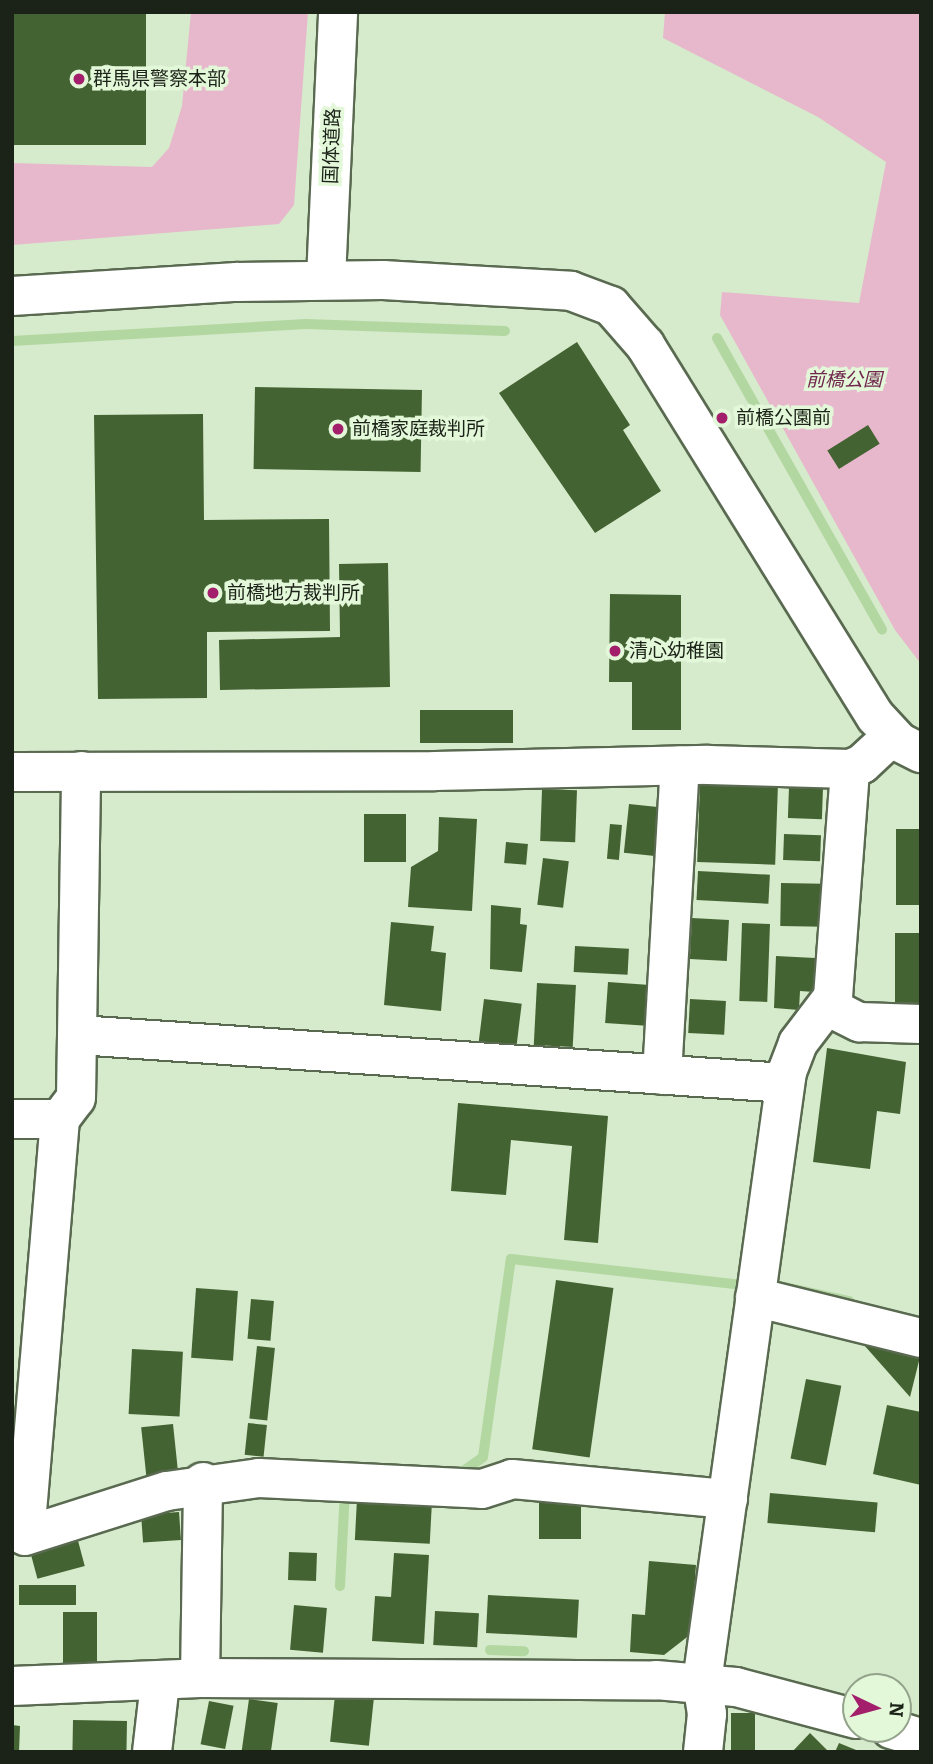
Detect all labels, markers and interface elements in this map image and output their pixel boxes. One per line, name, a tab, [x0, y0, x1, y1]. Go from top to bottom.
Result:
place label: 群馬県警察本部	[93, 68, 226, 90]
marker: 群馬県警察本部	[71, 71, 87, 87]
street label: 国体道路	[319, 108, 345, 184]
park label: 前橋公園	[806, 369, 882, 391]
place label: 前橋公園前	[736, 407, 831, 429]
marker: 前橋公園前	[714, 410, 730, 426]
place label: 前橋家庭裁判所	[352, 418, 485, 440]
marker: 前橋家庭裁判所	[330, 421, 346, 437]
place label: 前橋地方裁判所	[227, 582, 360, 604]
marker: 前橋地方裁判所	[205, 585, 221, 601]
place label: 清心幼稚園	[629, 640, 724, 662]
marker: 清心幼稚園	[607, 643, 623, 659]
north arrow	[842, 1673, 912, 1743]
text: N	[884, 1701, 909, 1718]

